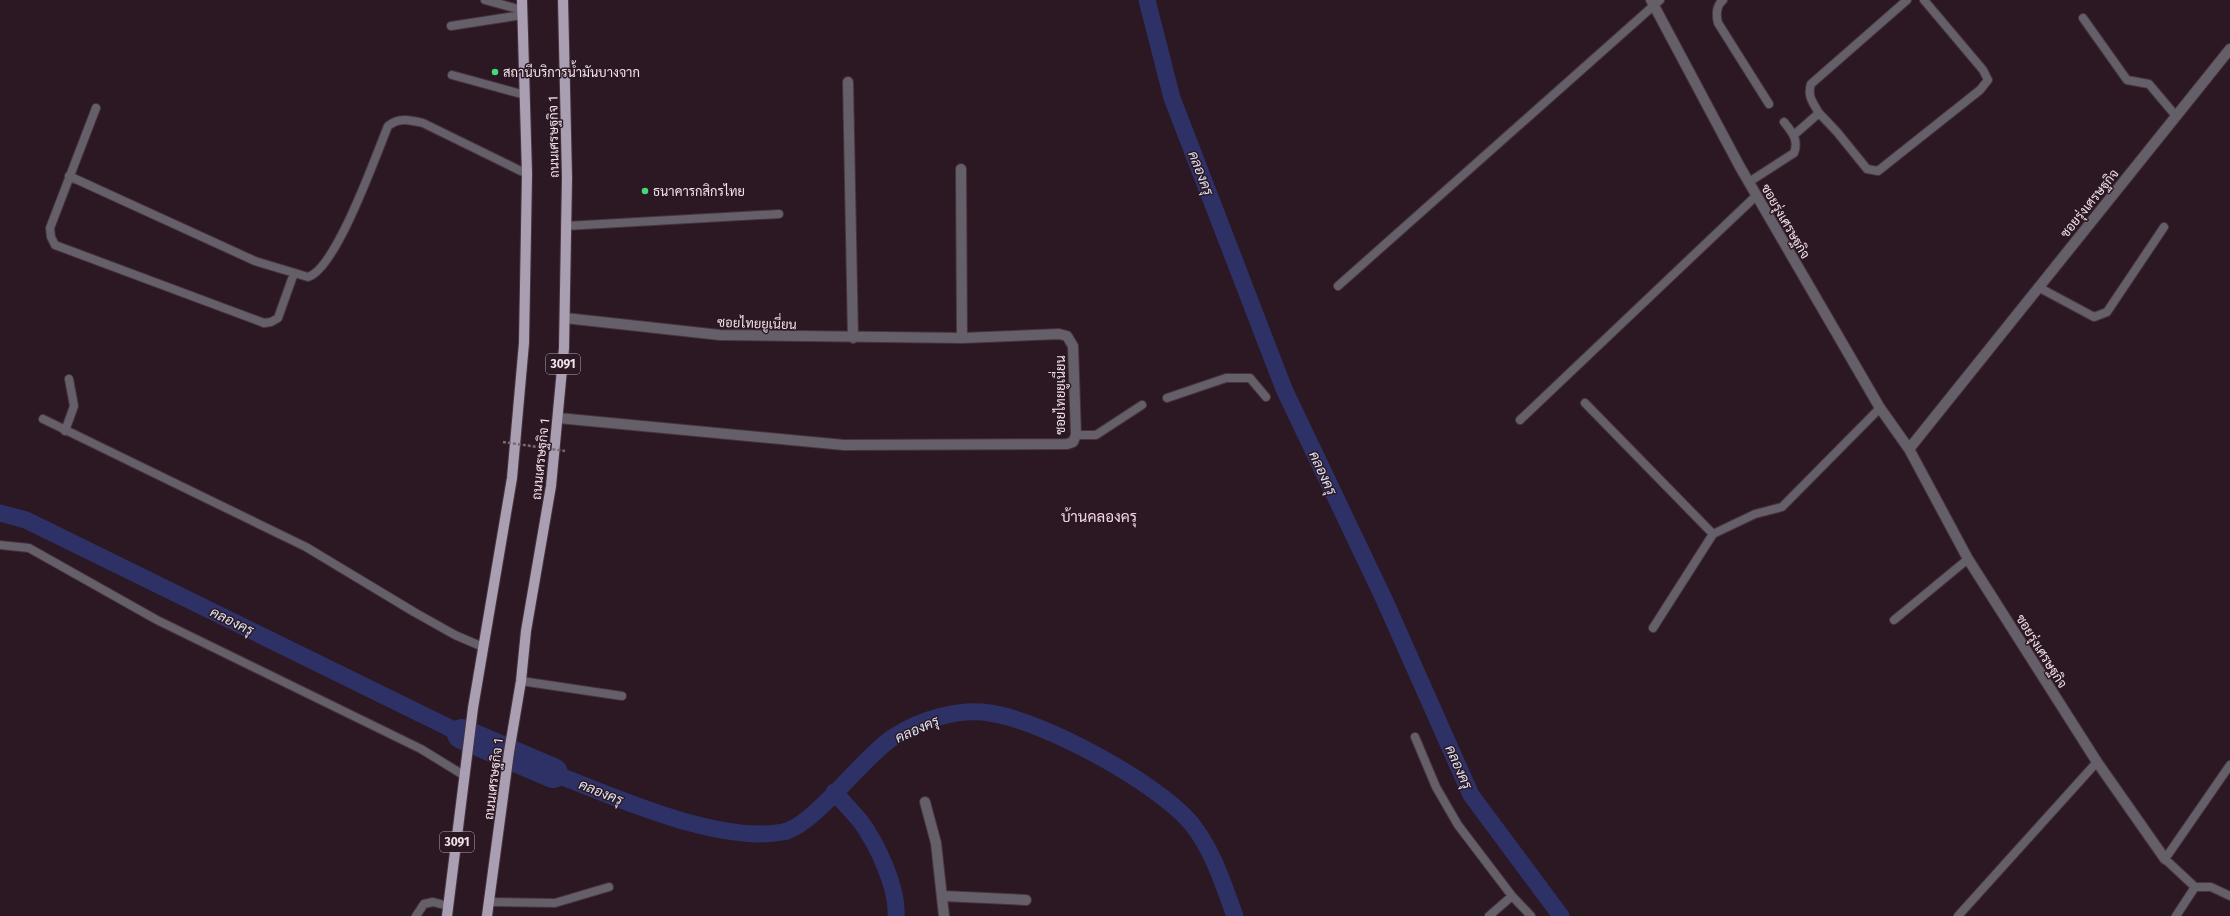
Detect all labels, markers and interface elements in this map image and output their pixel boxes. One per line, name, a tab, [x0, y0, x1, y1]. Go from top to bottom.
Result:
place label: สถานีบริการน้ำมันบางจาก	[503, 60, 640, 80]
marker: สถานีบริการน้ำมันบางจาก	[490, 67, 500, 77]
street label: ถนนเศรษฐกิจ 1	[544, 96, 563, 178]
water label: คลองครุ	[1183, 148, 1217, 199]
street label: ซอยรุ่งเศรษฐกิจ	[2056, 165, 2123, 242]
street label: ซอยรุ่งเศรษฐกิจ	[1756, 181, 1814, 262]
place label: ธนาคารกสิกรไทย	[653, 183, 745, 199]
marker: ธนาคารกสิกรไทย	[640, 186, 650, 196]
street label: ซอยไทยยูเนี่ยน	[717, 310, 797, 334]
road number: 3091	[546, 354, 580, 374]
street label: ซอยไทยยูเนี่ยน	[1048, 355, 1070, 435]
street label: ถนนเศรษฐกิจ 1	[528, 417, 553, 501]
water label: คลองครุ	[1304, 449, 1341, 499]
district label: บ้านคลองครุ	[1061, 507, 1137, 528]
water label: คลองครุ	[207, 604, 257, 641]
street label: ซอยรุ่งเศรษฐกิจ	[2011, 611, 2071, 692]
water label: คลองครุ	[893, 712, 943, 748]
street label: ถนนเศรษฐกิจ 1	[480, 737, 507, 821]
water label: คลองครุ	[1440, 743, 1476, 793]
water label: คลองครุ	[576, 776, 627, 810]
road number: 3091	[440, 832, 474, 852]

